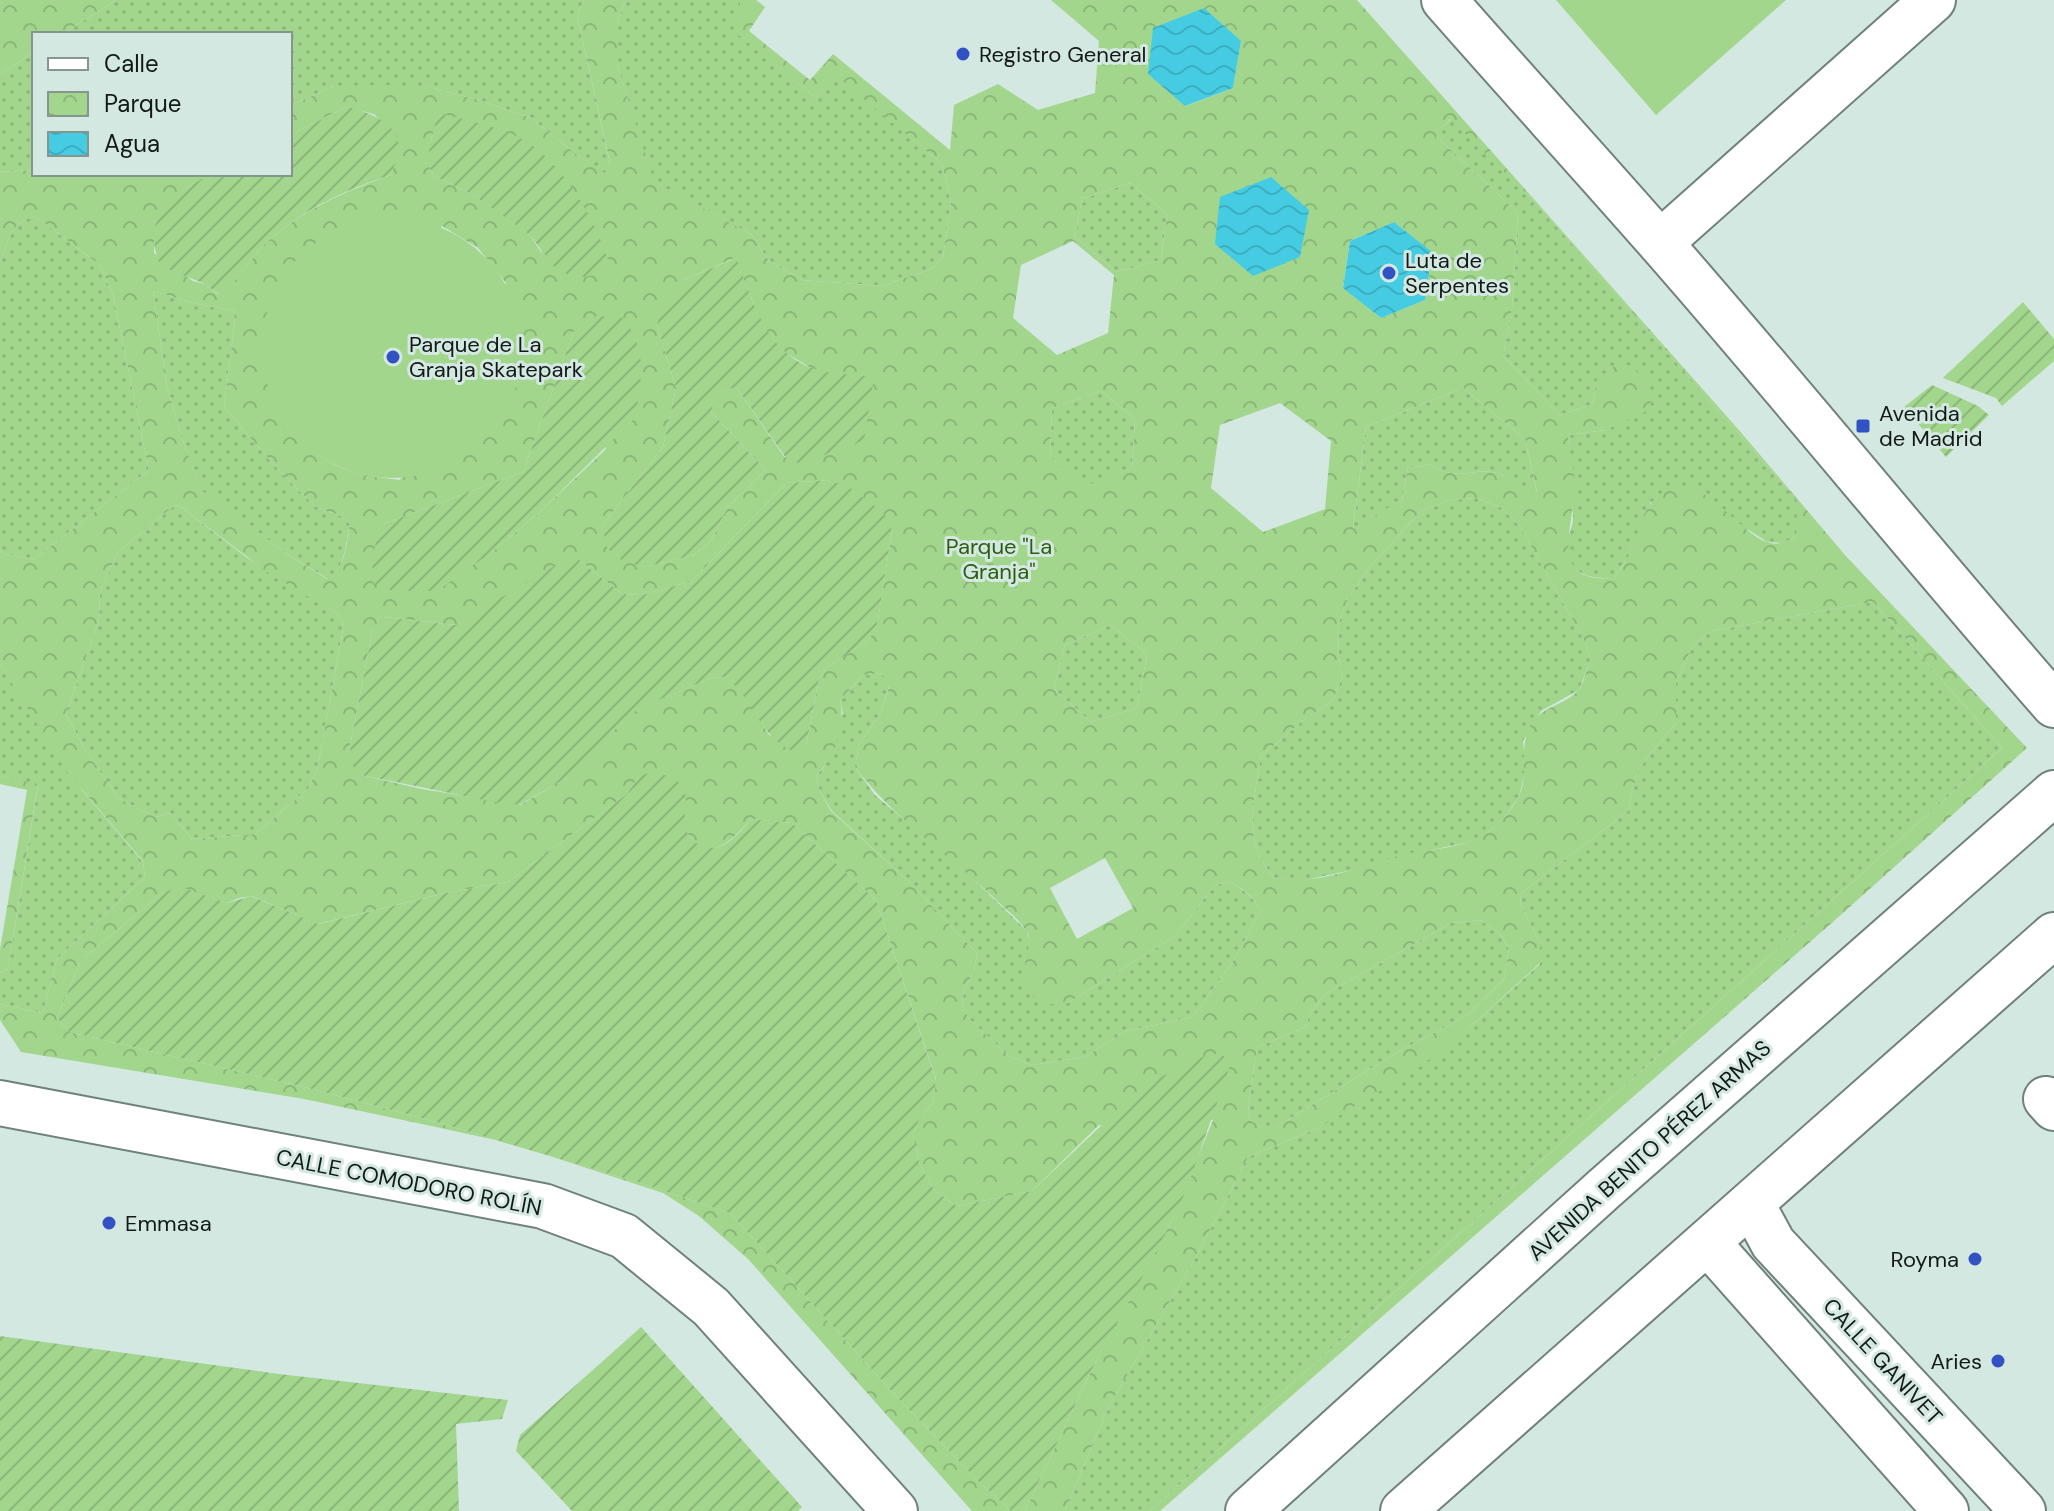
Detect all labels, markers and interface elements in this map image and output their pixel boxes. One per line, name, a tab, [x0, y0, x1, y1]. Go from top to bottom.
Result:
legend	[32, 32, 292, 176]
place label: Registro General	[979, 40, 1147, 69]
marker: Registro General	[954, 45, 972, 63]
text: Calle	[104, 48, 159, 79]
text: Parque	[104, 88, 181, 119]
text: Agua	[104, 128, 160, 159]
place label: Luta de Serpentes	[1405, 246, 1509, 300]
marker: Luta de Serpentes	[1380, 264, 1398, 282]
place label: Parque de La Granja Skatepark	[409, 330, 583, 384]
marker: Parque de La Granja Skatepark	[384, 348, 402, 366]
place label: Avenida de Madrid	[1879, 399, 1983, 453]
marker: Avenida de Madrid	[1854, 417, 1872, 435]
park label: Parque "La Granja"	[946, 532, 1052, 586]
street label: AVENIDA BENITO PÉREZ ARMAS	[1522, 1034, 1777, 1267]
street label: CALLE COMODORO ROLÍN	[274, 1143, 544, 1222]
place label: Emmasa	[125, 1209, 212, 1238]
marker: Emmasa	[100, 1214, 118, 1232]
place label: Royma	[1891, 1245, 1959, 1274]
marker: Royma	[1966, 1250, 1984, 1268]
street label: CALLE GANIVET	[1817, 1292, 1949, 1431]
place label: Aries	[1930, 1347, 1982, 1376]
marker: Aries	[1989, 1352, 2007, 1370]

